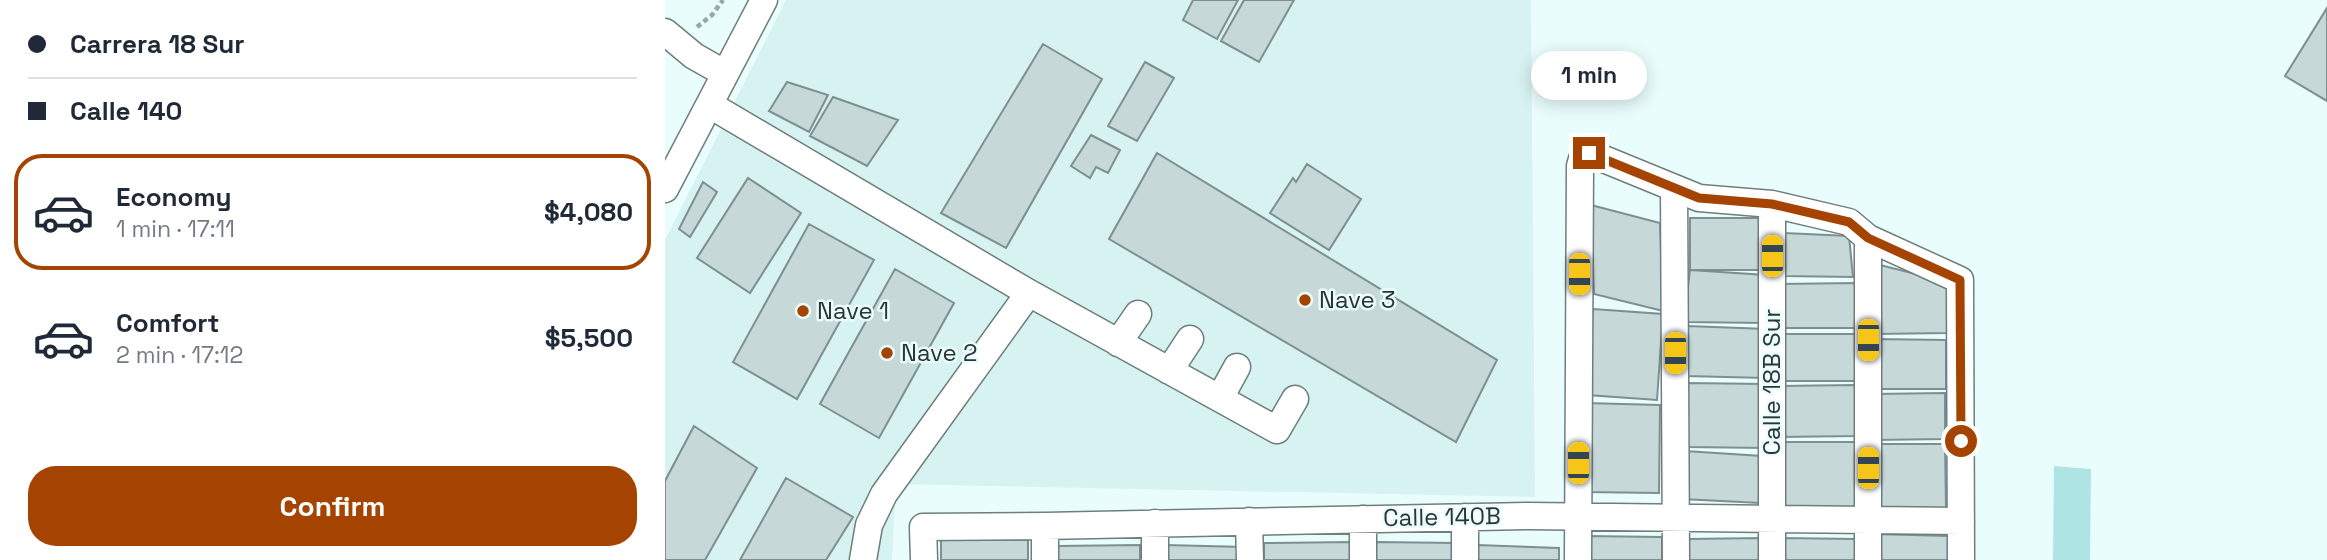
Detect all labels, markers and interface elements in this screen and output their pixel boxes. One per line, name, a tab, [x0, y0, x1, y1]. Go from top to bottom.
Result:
text: Carrera 18 Sur	[70, 27, 245, 61]
callout: 1 min	[1531, 52, 1647, 100]
text: 1 min	[1561, 60, 1617, 90]
text: Calle 140	[70, 94, 182, 128]
route end	[1573, 137, 1605, 169]
text: Economy	[116, 180, 232, 214]
icon: car	[32, 181, 95, 244]
text: $4,080	[544, 195, 633, 229]
text: 1 min · 17:11	[116, 214, 235, 244]
car	[1762, 235, 1783, 277]
car	[1569, 253, 1590, 295]
place label: Nave 3	[1319, 284, 1395, 315]
marker: Nave 3	[1297, 292, 1313, 308]
place label: Nave 1	[817, 295, 889, 326]
marker: Nave 1	[795, 303, 811, 319]
text: Comfort	[116, 306, 219, 340]
icon: car	[32, 307, 95, 370]
street label: Calle 18B Sur	[1756, 309, 1787, 455]
car	[1858, 319, 1879, 361]
text: $5,500	[545, 321, 633, 355]
car	[1665, 332, 1686, 374]
place label: Nave 2	[901, 337, 977, 368]
text: 2 min · 17:12	[116, 340, 243, 370]
marker: Nave 2	[879, 345, 895, 361]
route start	[1945, 425, 1977, 457]
car	[1568, 442, 1589, 484]
car	[1858, 447, 1879, 489]
button: Confirm	[28, 466, 637, 546]
street label: Calle 140B	[1383, 500, 1501, 533]

